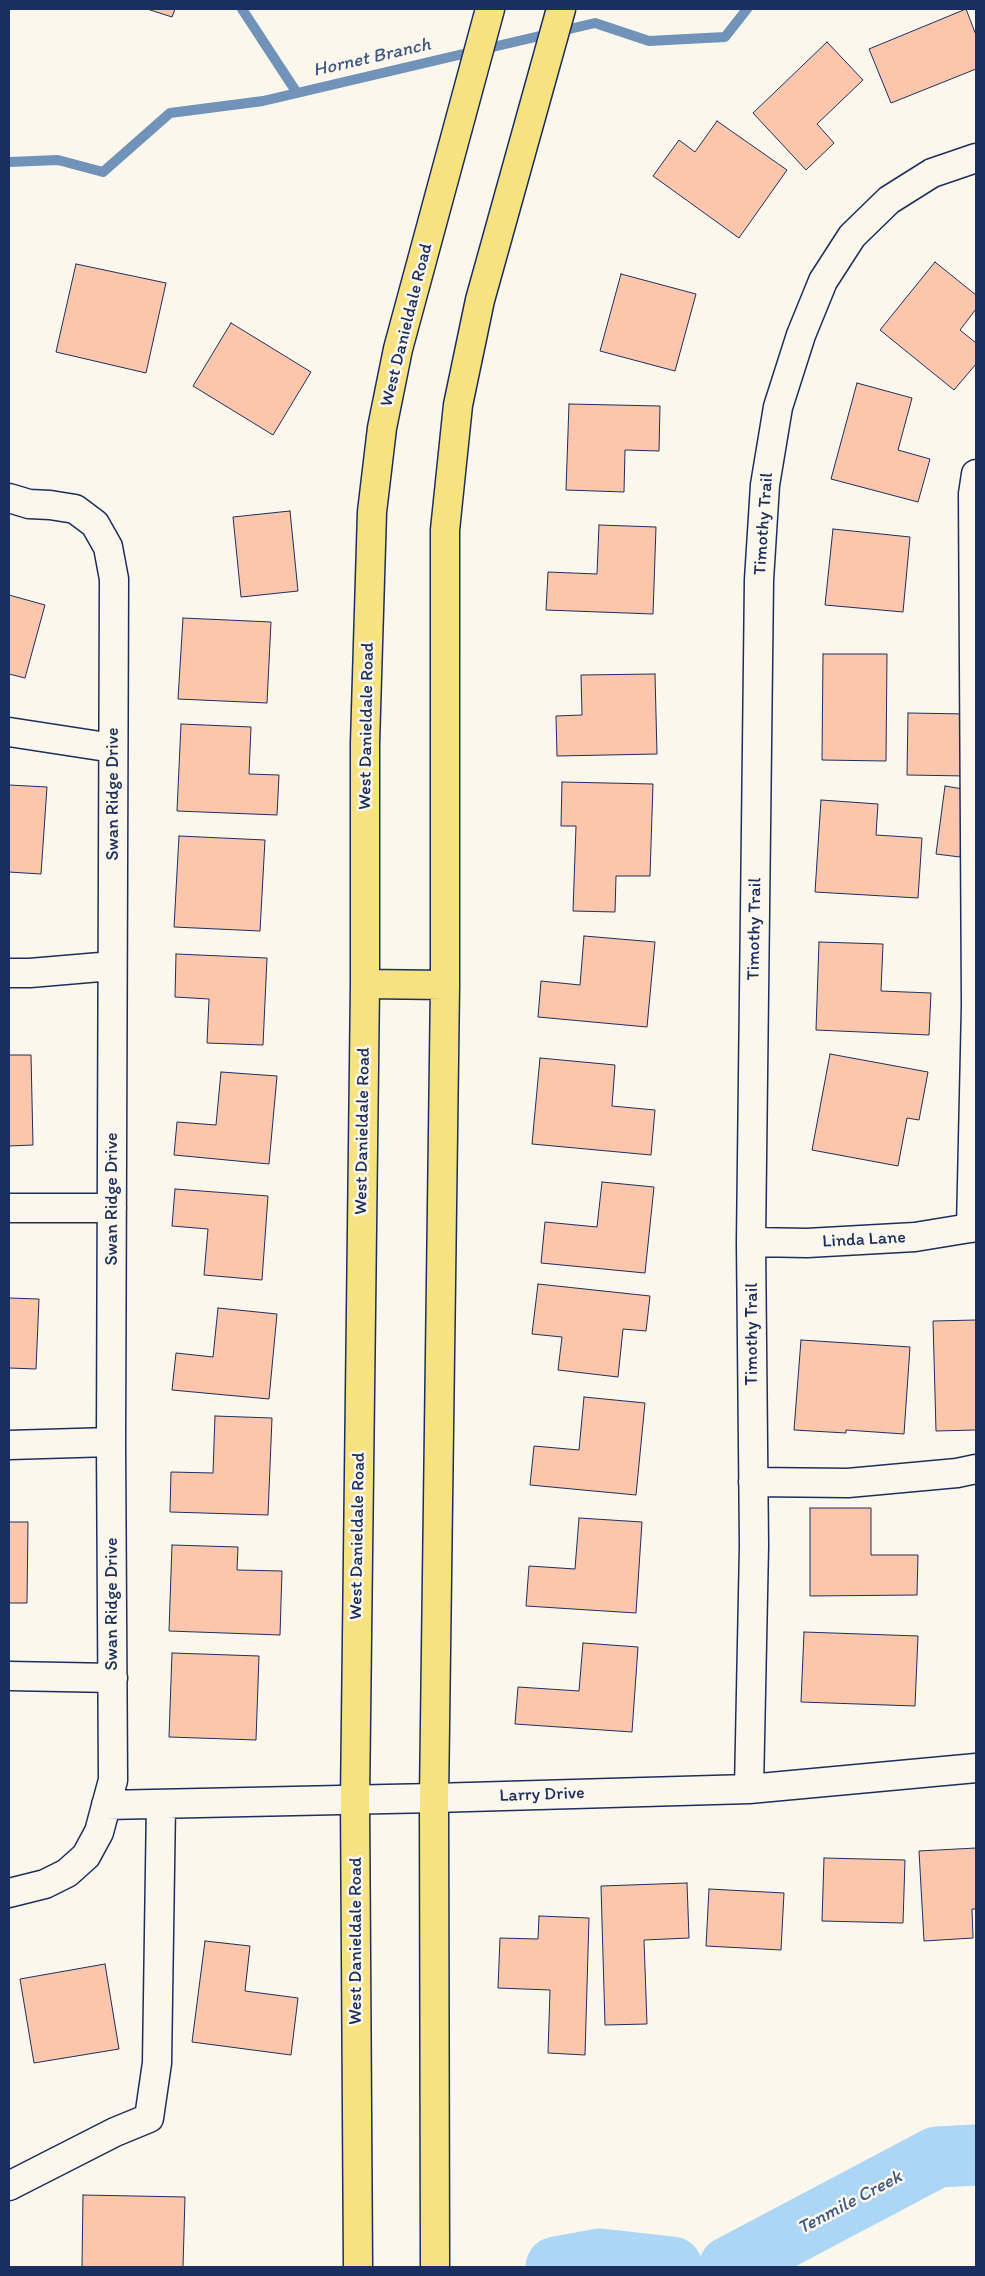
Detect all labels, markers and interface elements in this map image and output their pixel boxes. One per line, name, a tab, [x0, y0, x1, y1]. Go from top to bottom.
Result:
water label: Hornet Branch	[311, 33, 433, 83]
street label: West Danieldale Road	[376, 241, 438, 409]
street label: Timothy Trail	[750, 472, 778, 576]
street label: West Danieldale Road	[355, 642, 379, 810]
street label: Swan Ridge Drive	[102, 727, 124, 861]
street label: Timothy Trail	[743, 877, 767, 981]
street label: West Danieldale Road	[351, 1047, 375, 1215]
street label: Swan Ridge Drive	[101, 1132, 123, 1266]
street label: Linda Lane	[822, 1227, 906, 1253]
street label: Timothy Trail	[741, 1283, 763, 1385]
street label: West Danieldale Road	[346, 1452, 370, 1620]
street label: Swan Ridge Drive	[101, 1537, 123, 1671]
street label: Larry Drive	[499, 1783, 585, 1807]
street label: West Danieldale Road	[345, 1857, 367, 2025]
water label: Tenmile Creek	[794, 2166, 906, 2240]

